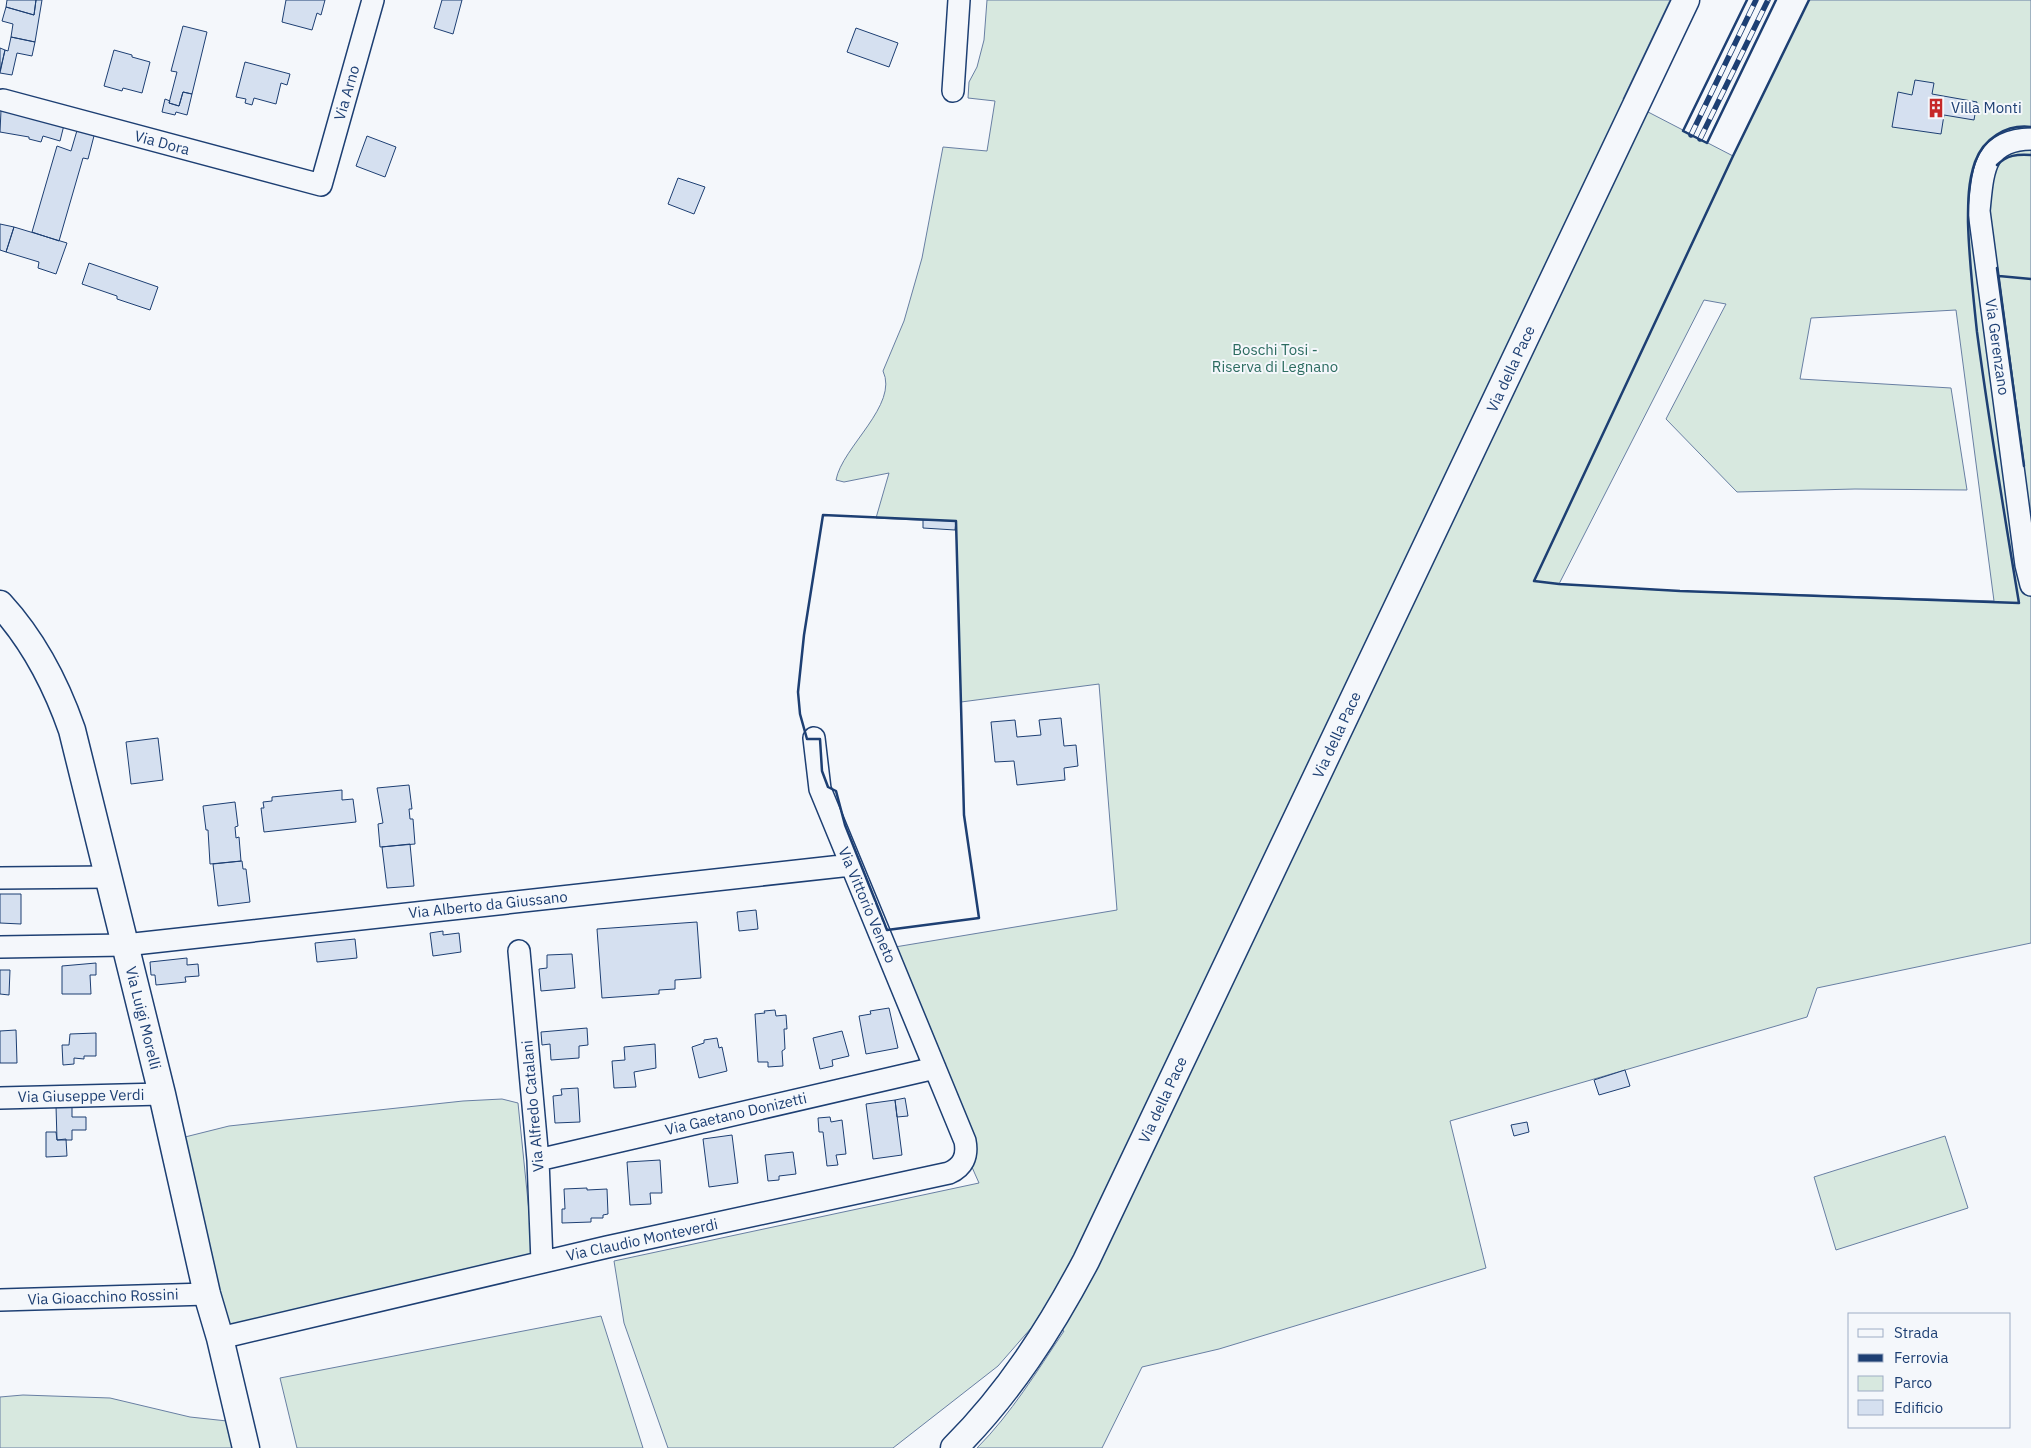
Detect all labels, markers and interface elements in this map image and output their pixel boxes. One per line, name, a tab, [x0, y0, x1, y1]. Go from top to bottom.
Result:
street label: Via Arno	[330, 63, 363, 123]
building icon: Villa Monti	[1925, 97, 1947, 119]
place label: Villa Monti	[1951, 98, 2022, 117]
street label: Via Dora	[132, 126, 192, 159]
street label: Via Gerenzano	[1981, 297, 2014, 396]
street label: Via della Pace	[1482, 322, 1539, 415]
park label: Boschi Tosi - Riserva di Legnano	[1212, 340, 1338, 376]
street label: Via della Pace	[1308, 688, 1365, 781]
street label: Via Vittorio Veneto	[834, 844, 901, 966]
street label: Via Alberto da Giussano	[407, 887, 569, 922]
street label: Via Luigi Morelli	[122, 964, 165, 1071]
street label: Via Alfredo Catalani	[517, 1039, 548, 1173]
street label: Via della Pace	[1134, 1053, 1191, 1146]
street label: Via Giuseppe Verdi	[18, 1085, 144, 1106]
street label: Via Gaetano Donizetti	[663, 1088, 809, 1139]
street label: Via Claudio Monteverdi	[564, 1214, 719, 1265]
street label: Via Gioacchino Rossini	[27, 1284, 179, 1309]
legend	[1848, 1313, 2011, 1428]
text: Strada	[1894, 1323, 1938, 1342]
text: Ferrovia	[1894, 1348, 1949, 1367]
text: Parco	[1894, 1373, 1932, 1392]
text: Edificio	[1894, 1398, 1943, 1417]

